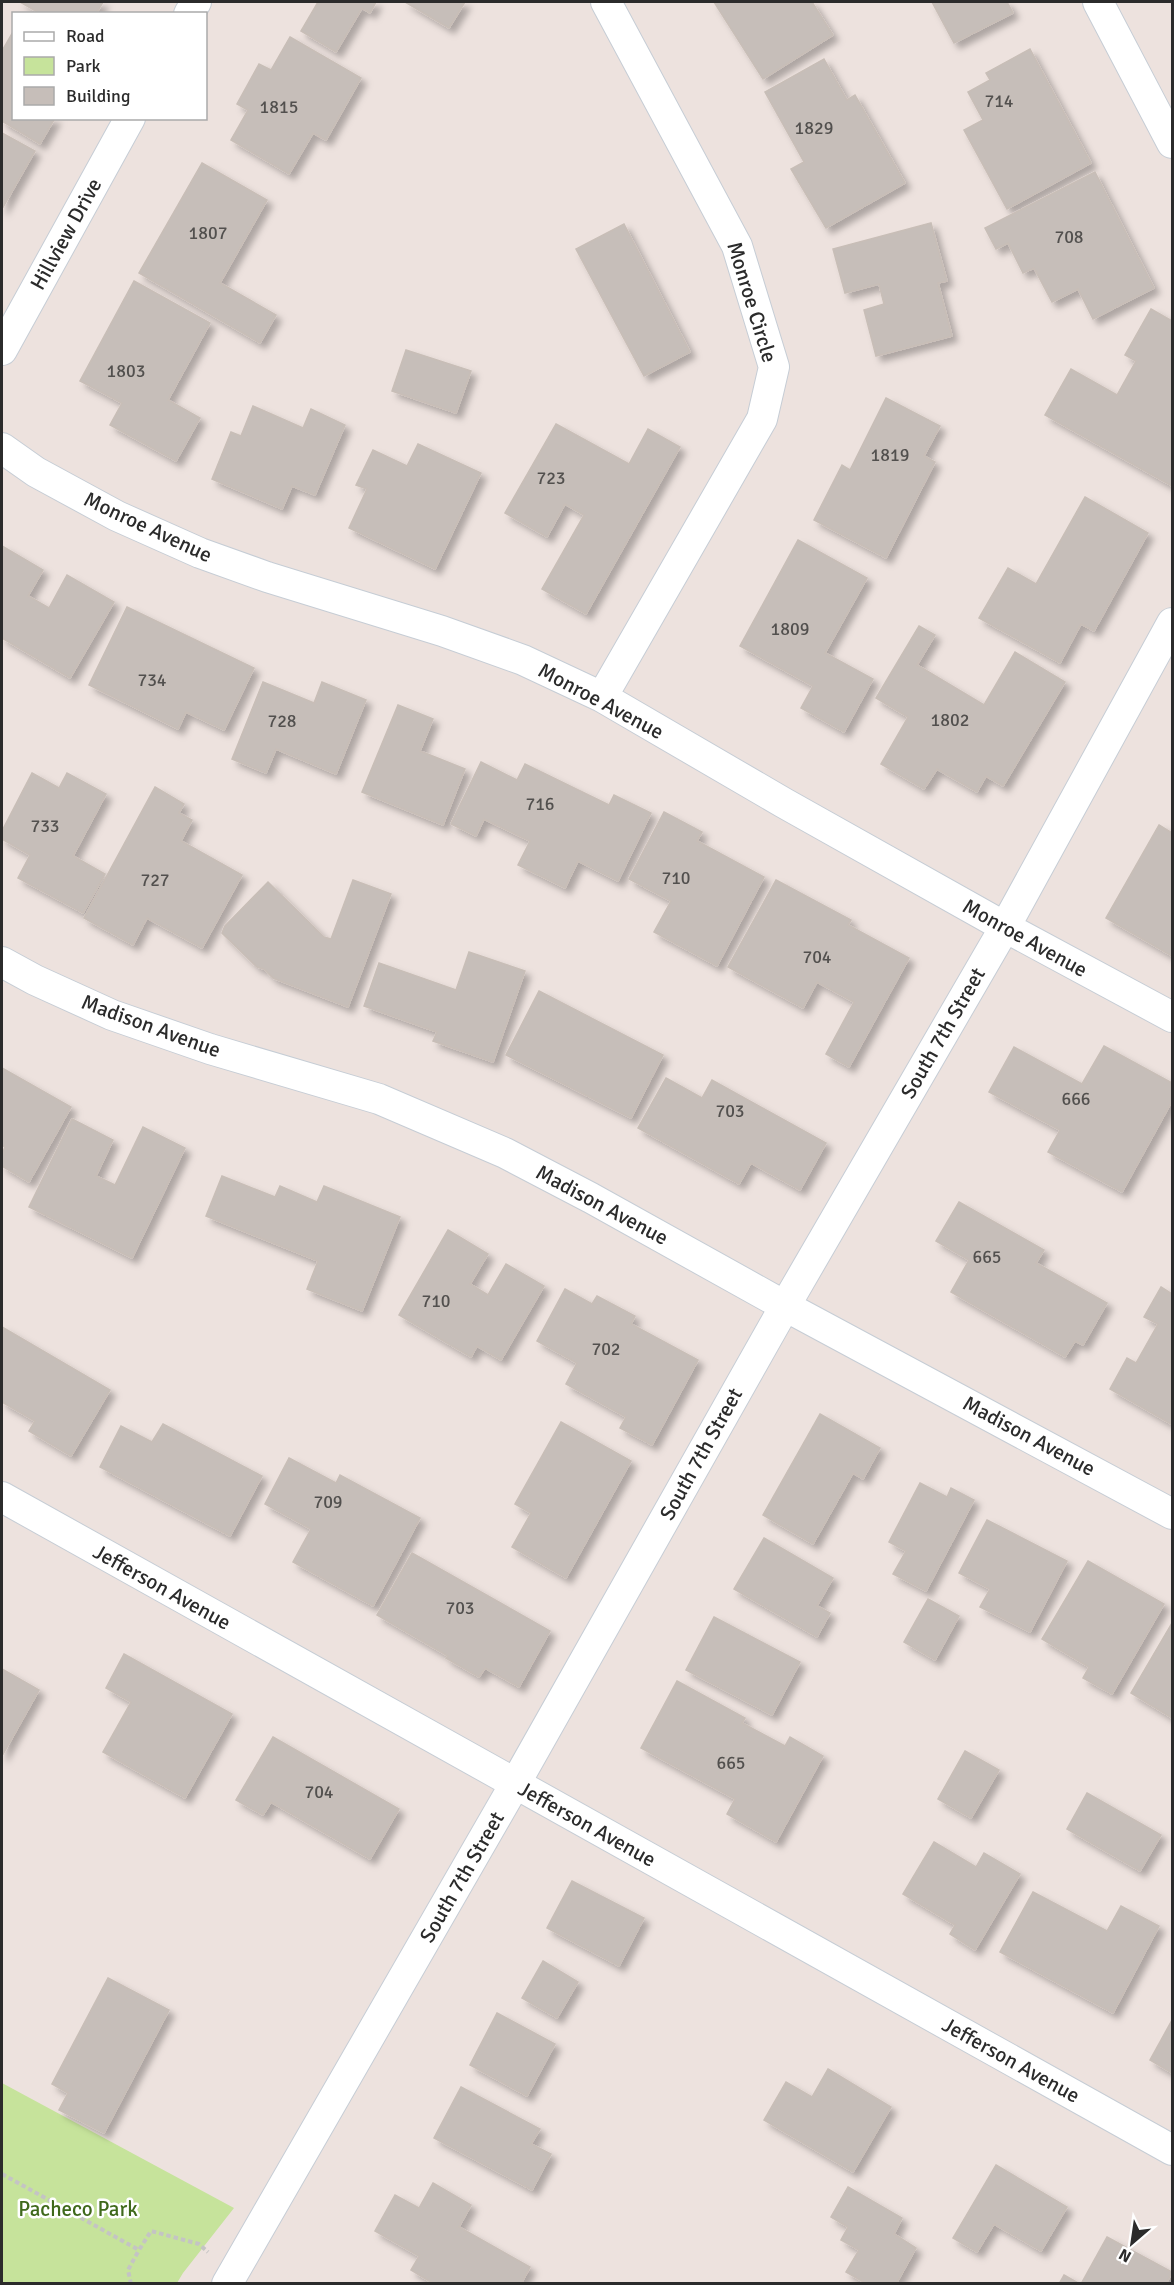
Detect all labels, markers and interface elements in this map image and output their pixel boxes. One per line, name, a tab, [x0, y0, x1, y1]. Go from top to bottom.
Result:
legend	[12, 12, 207, 120]
text: Road	[66, 25, 105, 47]
text: Park	[66, 55, 101, 77]
text: Building	[66, 85, 130, 107]
house number: 714	[984, 90, 1014, 112]
house number: 1815	[260, 96, 298, 118]
house number: 1829	[795, 117, 833, 139]
street label: Hillview Drive	[25, 174, 107, 294]
house number: 1807	[189, 222, 227, 244]
house number: 708	[1054, 226, 1084, 248]
street label: Monroe Circle	[721, 239, 783, 365]
house number: 1803	[107, 360, 145, 382]
house number: 1819	[871, 444, 909, 466]
house number: 723	[536, 467, 566, 489]
street label: Monroe Avenue	[80, 486, 216, 568]
house number: 1809	[771, 618, 809, 640]
street label: Monroe Avenue	[534, 657, 668, 745]
house number: 734	[137, 669, 167, 691]
house number: 1802	[931, 709, 969, 731]
house number: 728	[267, 710, 297, 732]
house number: 716	[525, 793, 555, 815]
house number: 733	[30, 815, 60, 837]
house number: 710	[661, 867, 691, 889]
house number: 727	[140, 869, 170, 891]
street label: Monroe Avenue	[958, 893, 1092, 983]
house number: 704	[802, 946, 832, 968]
street label: South 7th Street	[895, 963, 991, 1103]
street label: Madison Avenue	[78, 989, 224, 1063]
house number: 666	[1061, 1088, 1091, 1110]
house number: 703	[715, 1100, 745, 1122]
street label: Madison Avenue	[531, 1159, 673, 1251]
house number: 665	[972, 1246, 1002, 1268]
house number: 710	[421, 1290, 451, 1312]
house number: 702	[591, 1338, 621, 1360]
street label: South 7th Street	[654, 1383, 748, 1525]
street label: Madison Avenue	[958, 1390, 1100, 1482]
house number: 709	[313, 1491, 343, 1513]
street label: Jefferson Avenue	[89, 1538, 235, 1636]
house number: 703	[445, 1597, 475, 1619]
house number: 665	[716, 1752, 746, 1774]
street label: Jefferson Avenue	[514, 1775, 660, 1873]
house number: 704	[304, 1781, 334, 1803]
street label: South 7th Street	[414, 1807, 510, 1947]
street label: Jefferson Avenue	[938, 2011, 1084, 2109]
park label: Pacheco Park	[18, 2196, 138, 2222]
north arrow	[1102, 2213, 1162, 2273]
text: N	[1115, 2244, 1135, 2267]

